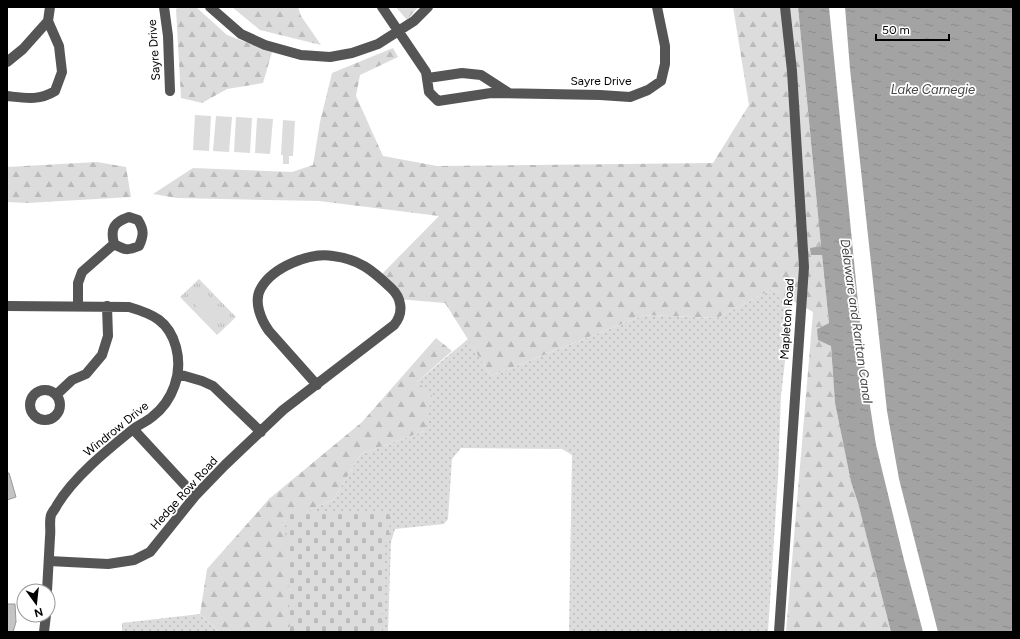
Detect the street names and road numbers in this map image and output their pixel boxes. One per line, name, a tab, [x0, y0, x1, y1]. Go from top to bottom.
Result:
street label: Sayre Drive	[145, 19, 163, 81]
street label: Sayre Drive	[570, 74, 632, 88]
street label: Mapleton Road	[777, 278, 797, 360]
street label: Windrow Drive	[81, 398, 151, 459]
street label: Hedge Row Road	[148, 454, 220, 532]

